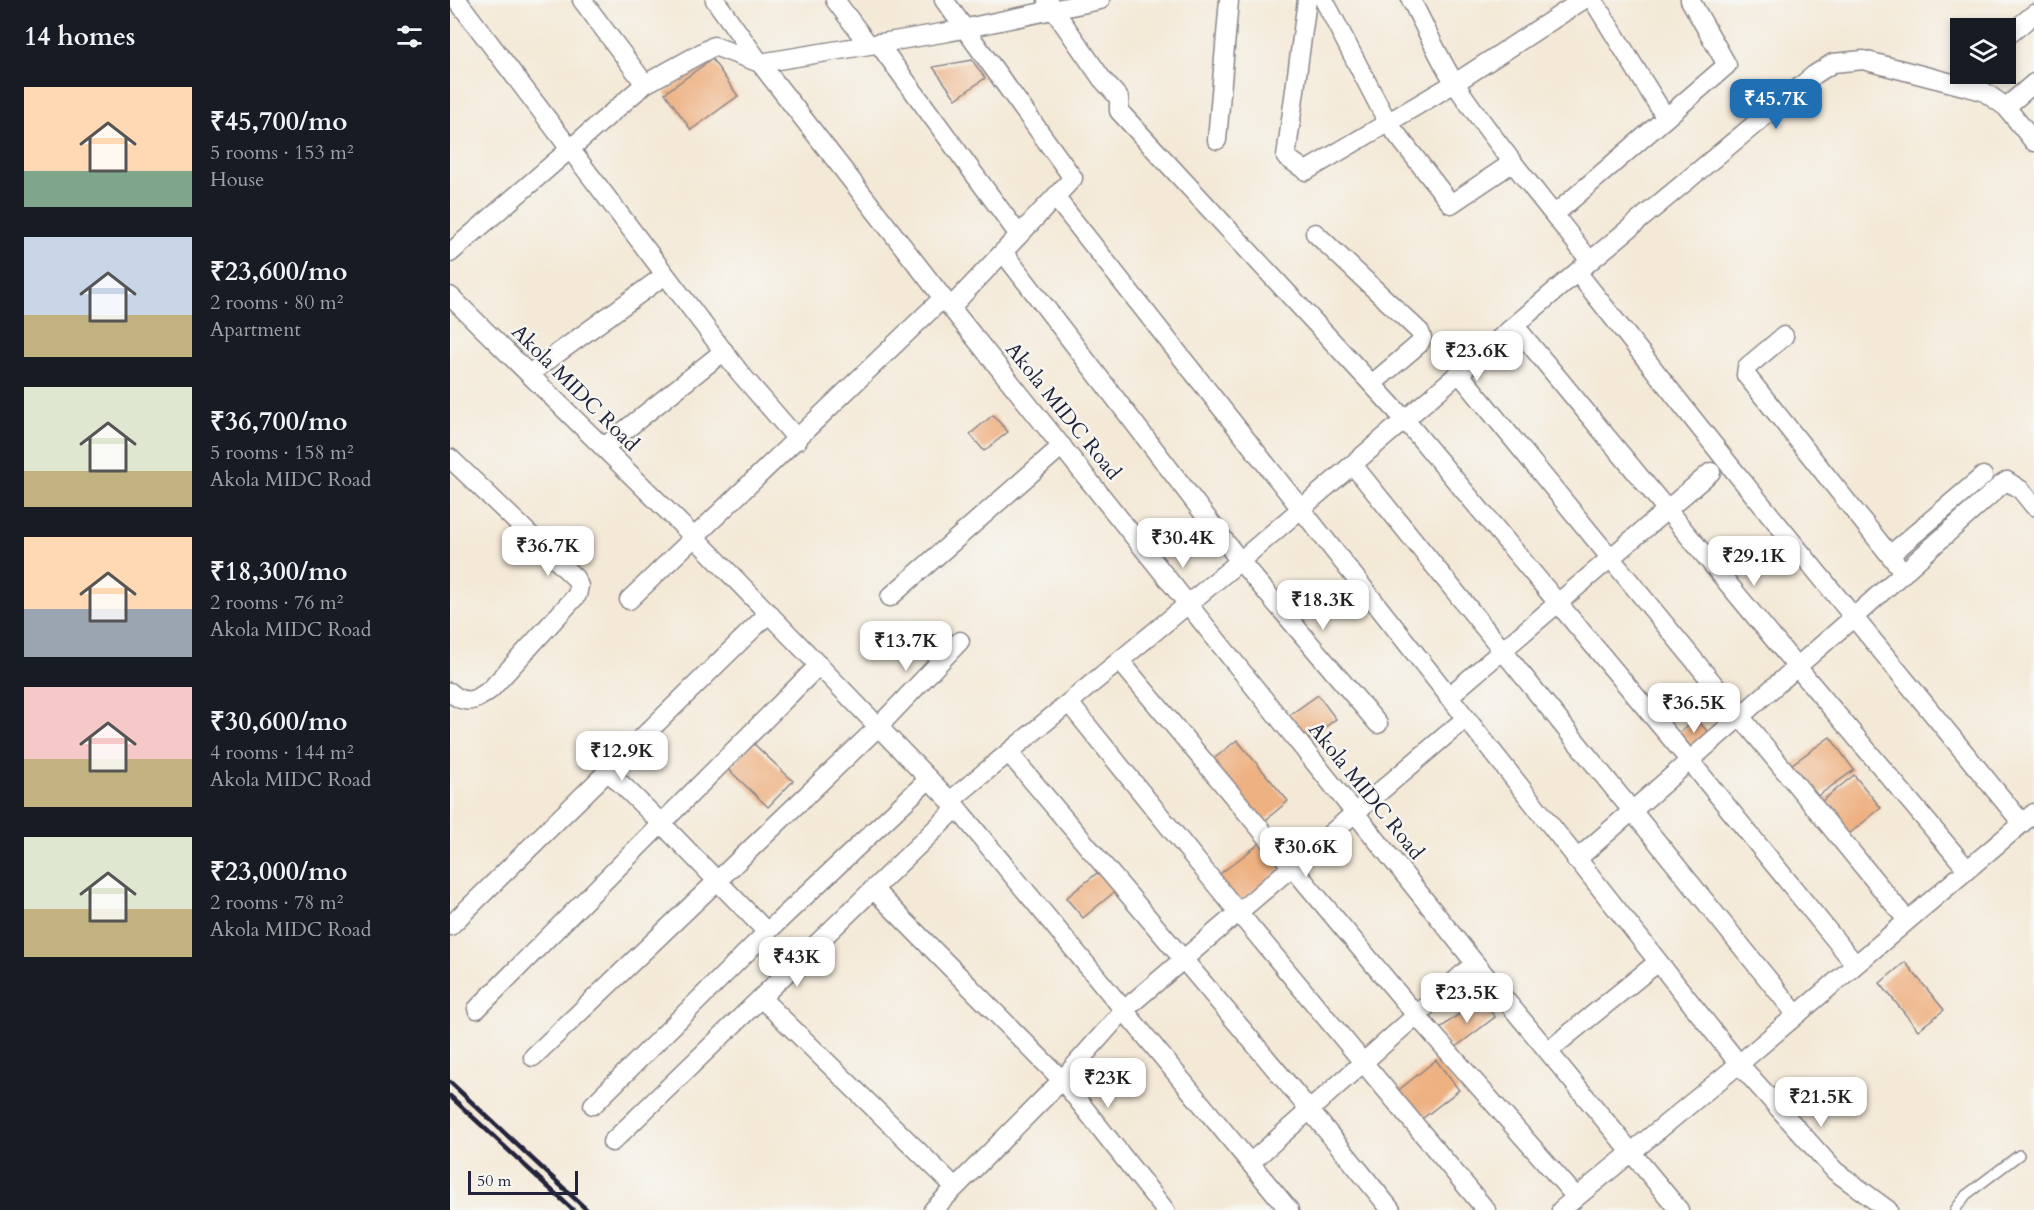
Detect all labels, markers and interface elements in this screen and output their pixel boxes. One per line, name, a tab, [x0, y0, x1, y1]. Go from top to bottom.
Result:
map controls	[1950, 18, 2016, 84]
button: layers	[1950, 18, 2016, 84]
text: 14 homes	[24, 19, 135, 54]
icon: filters	[393, 20, 426, 53]
pin: ₹45.7K	[1727, 79, 1825, 130]
text: ₹45.7K	[1744, 85, 1808, 112]
text: ₹45,700/mo	[210, 104, 347, 139]
icon: home	[72, 111, 144, 183]
text: 5 rooms · 153 m²	[210, 139, 354, 166]
text: House	[210, 166, 264, 193]
text: ₹23,600/mo	[210, 254, 347, 289]
icon: home	[72, 261, 144, 333]
text: 2 rooms · 80 m²	[210, 289, 343, 316]
text: Apartment	[210, 316, 301, 343]
street label: Akola MIDC Road	[505, 318, 645, 458]
pin: ₹23.6K	[1428, 331, 1526, 382]
street label: Akola MIDC Road	[998, 336, 1128, 486]
text: ₹23.6K	[1445, 337, 1509, 364]
text: ₹36,700/mo	[210, 404, 347, 439]
icon: home	[72, 411, 144, 483]
text: 5 rooms · 158 m²	[210, 439, 354, 466]
text: Akola MIDC Road	[210, 466, 371, 493]
pin: ₹30.4K	[1134, 518, 1232, 569]
text: ₹30.4K	[1151, 524, 1215, 551]
pin: ₹36.7K	[499, 526, 597, 577]
text: ₹36.7K	[516, 532, 580, 559]
pin: ₹29.1K	[1705, 536, 1803, 587]
text: ₹29.1K	[1722, 542, 1786, 569]
text: ₹18,300/mo	[210, 554, 347, 589]
icon: home	[72, 561, 144, 633]
pin: ₹18.3K	[1274, 580, 1372, 631]
text: ₹18.3K	[1291, 586, 1355, 613]
text: 2 rooms · 76 m²	[210, 589, 343, 616]
text: Akola MIDC Road	[210, 616, 371, 643]
pin: ₹13.7K	[857, 621, 955, 672]
text: ₹13.7K	[874, 627, 938, 654]
pin: ₹36.5K	[1645, 683, 1743, 734]
text: ₹36.5K	[1662, 689, 1726, 716]
text: ₹30,600/mo	[210, 704, 347, 739]
icon: home	[72, 711, 144, 783]
street label: Akola MIDC Road	[1301, 716, 1431, 866]
pin: ₹12.9K	[573, 731, 671, 782]
text: ₹12.9K	[590, 737, 654, 764]
text: 4 rooms · 144 m²	[210, 739, 354, 766]
text: Akola MIDC Road	[210, 766, 371, 793]
pin: ₹30.6K	[1257, 827, 1355, 878]
text: ₹30.6K	[1274, 833, 1338, 860]
text: ₹23,000/mo	[210, 854, 347, 889]
icon: home	[72, 861, 144, 933]
text: 2 rooms · 78 m²	[210, 889, 343, 916]
text: Akola MIDC Road	[210, 916, 371, 943]
pin: ₹43K	[761, 937, 833, 988]
text: ₹43K	[773, 943, 821, 970]
pin: ₹23.5K	[1418, 973, 1516, 1024]
text: ₹23.5K	[1435, 979, 1499, 1006]
pin: ₹23K	[1072, 1058, 1144, 1109]
text: ₹23K	[1084, 1064, 1132, 1091]
pin: ₹21.5K	[1772, 1077, 1870, 1128]
text: ₹21.5K	[1789, 1083, 1853, 1110]
scale bar	[468, 1168, 578, 1196]
text: 50 m	[477, 1170, 511, 1192]

